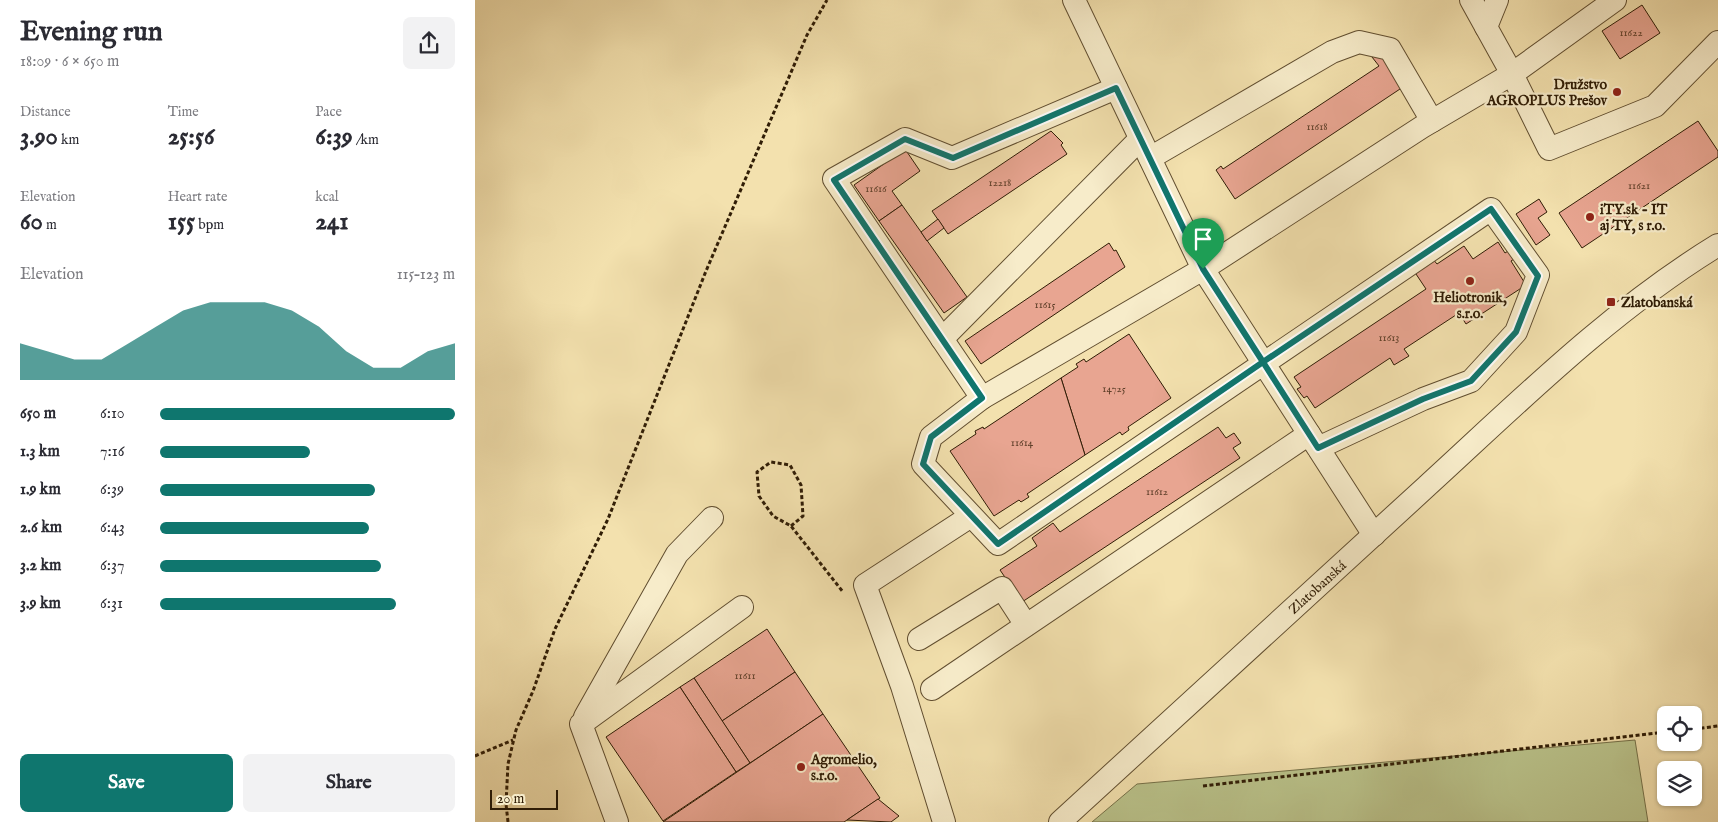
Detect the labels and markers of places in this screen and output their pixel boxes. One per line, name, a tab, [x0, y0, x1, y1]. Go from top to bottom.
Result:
place label: Družstvo AGROPLUS Prešov	[1486, 76, 1608, 110]
marker: Družstvo AGROPLUS Prešov	[1611, 86, 1623, 98]
place label: iTY.sk - IT aj TY, s r.o.	[1600, 201, 1668, 235]
marker: iTY.sk - IT aj TY, s r.o.	[1584, 211, 1596, 223]
pin	[1182, 218, 1224, 269]
marker: Heliotronik, s.r.o.	[1464, 275, 1476, 287]
place label: Heliotronik, s.r.o.	[1433, 289, 1507, 323]
place label: Zlatobanská	[1621, 294, 1693, 312]
marker: Zlatobanská	[1605, 296, 1617, 308]
place label: Agromelio, s.r.o.	[810, 751, 877, 785]
marker: Agromelio, s.r.o.	[795, 761, 807, 773]

